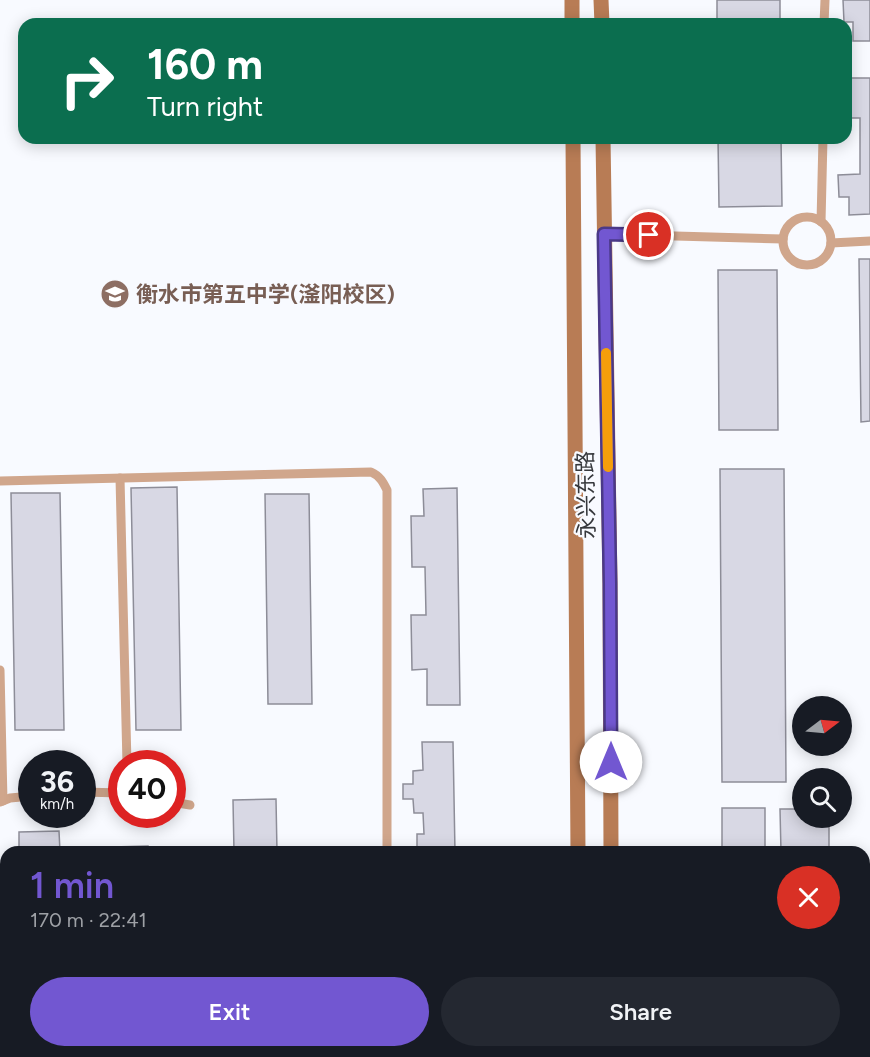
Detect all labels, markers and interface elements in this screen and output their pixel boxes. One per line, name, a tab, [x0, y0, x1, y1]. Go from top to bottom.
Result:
text: 160 m	[147, 39, 263, 90]
icon: right	[48, 42, 126, 120]
text: Turn right	[147, 90, 263, 123]
pin	[623, 209, 674, 260]
icon: arrive	[632, 218, 665, 251]
school or university icon: 衡水市第五中学(滏阳校区)	[99, 278, 131, 310]
place label: 衡水市第五中学(滏阳校区)	[136, 281, 395, 308]
street label: 永兴东路	[572, 451, 600, 539]
north arrow	[792, 696, 852, 756]
map controls	[792, 696, 852, 828]
position arrow	[579, 730, 643, 794]
speed limit sign: 40	[108, 750, 186, 828]
text: 36	[40, 763, 74, 800]
button: search	[792, 768, 852, 828]
text: km/h	[40, 795, 74, 813]
text: 1 min	[30, 864, 114, 907]
button: close	[777, 866, 840, 929]
text: 170 m · 22:41	[30, 908, 147, 932]
button: Exit	[30, 977, 429, 1046]
button: Share	[441, 977, 840, 1046]

